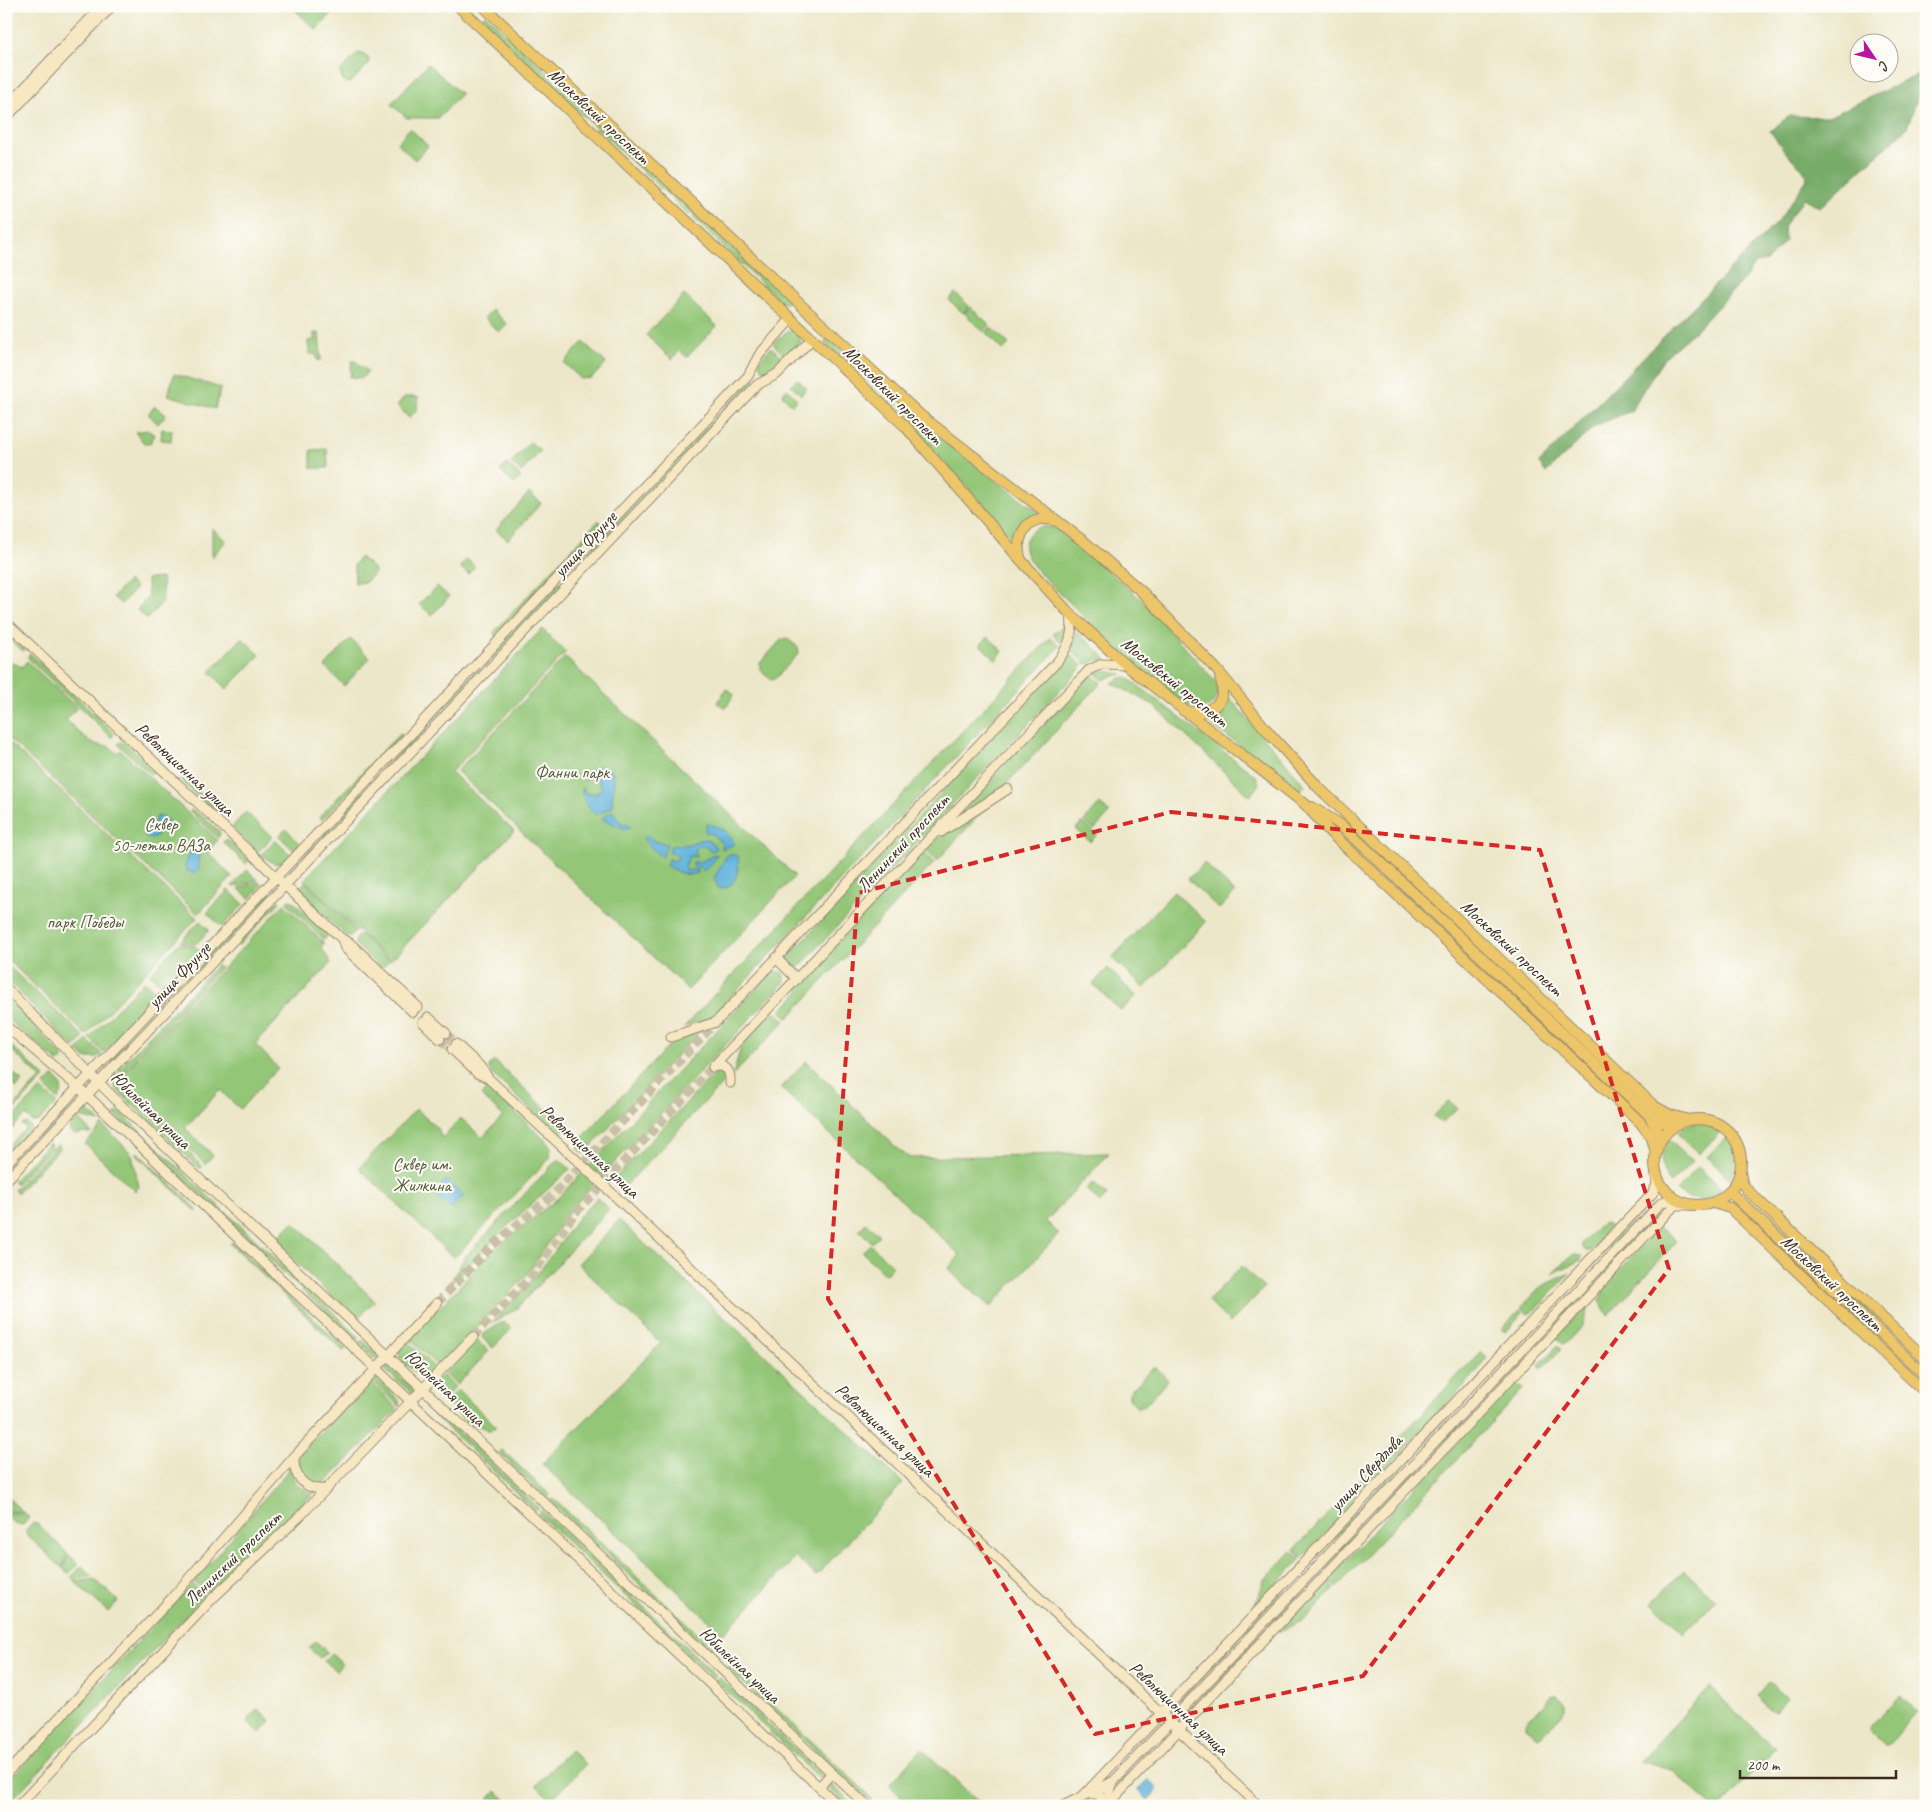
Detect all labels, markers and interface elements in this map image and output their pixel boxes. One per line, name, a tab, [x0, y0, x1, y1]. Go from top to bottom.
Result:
north arrow	[1850, 32, 1900, 82]
text: С	[1874, 57, 1893, 75]
street label: Московский проспект	[543, 63, 655, 170]
street label: Московский проспект	[839, 341, 948, 450]
street label: улица Фрунзе	[548, 506, 623, 583]
street label: Московский проспект	[1117, 632, 1234, 733]
street label: Революционная улица	[131, 718, 240, 821]
park label: Фанни парк	[535, 761, 610, 783]
street label: Ленинский проспект	[852, 788, 955, 897]
park label: Сквер 50-летия ВАЗа	[112, 813, 211, 856]
street label: Московский проспект	[1456, 895, 1568, 1002]
park label: парк Победы	[47, 911, 125, 933]
street label: улица Фрунзе	[142, 937, 217, 1014]
street label: Юбилейная улица	[107, 1067, 197, 1155]
street label: Революционная улица	[536, 1100, 645, 1203]
park label: Сквер им. Жилкина	[393, 1153, 453, 1196]
street label: Московский проспект	[1776, 1230, 1888, 1337]
street label: Юбилейная улица	[400, 1345, 491, 1432]
street label: Революционная улица	[831, 1379, 940, 1482]
street label: улица Свердлова	[1324, 1429, 1408, 1517]
street label: Ленинский проспект	[180, 1505, 287, 1610]
street label: Юбилейная улица	[695, 1622, 786, 1709]
street label: Революционная улица	[1125, 1657, 1234, 1760]
scale bar	[1740, 1747, 1896, 1779]
text: 200 m	[1747, 1756, 1781, 1775]

